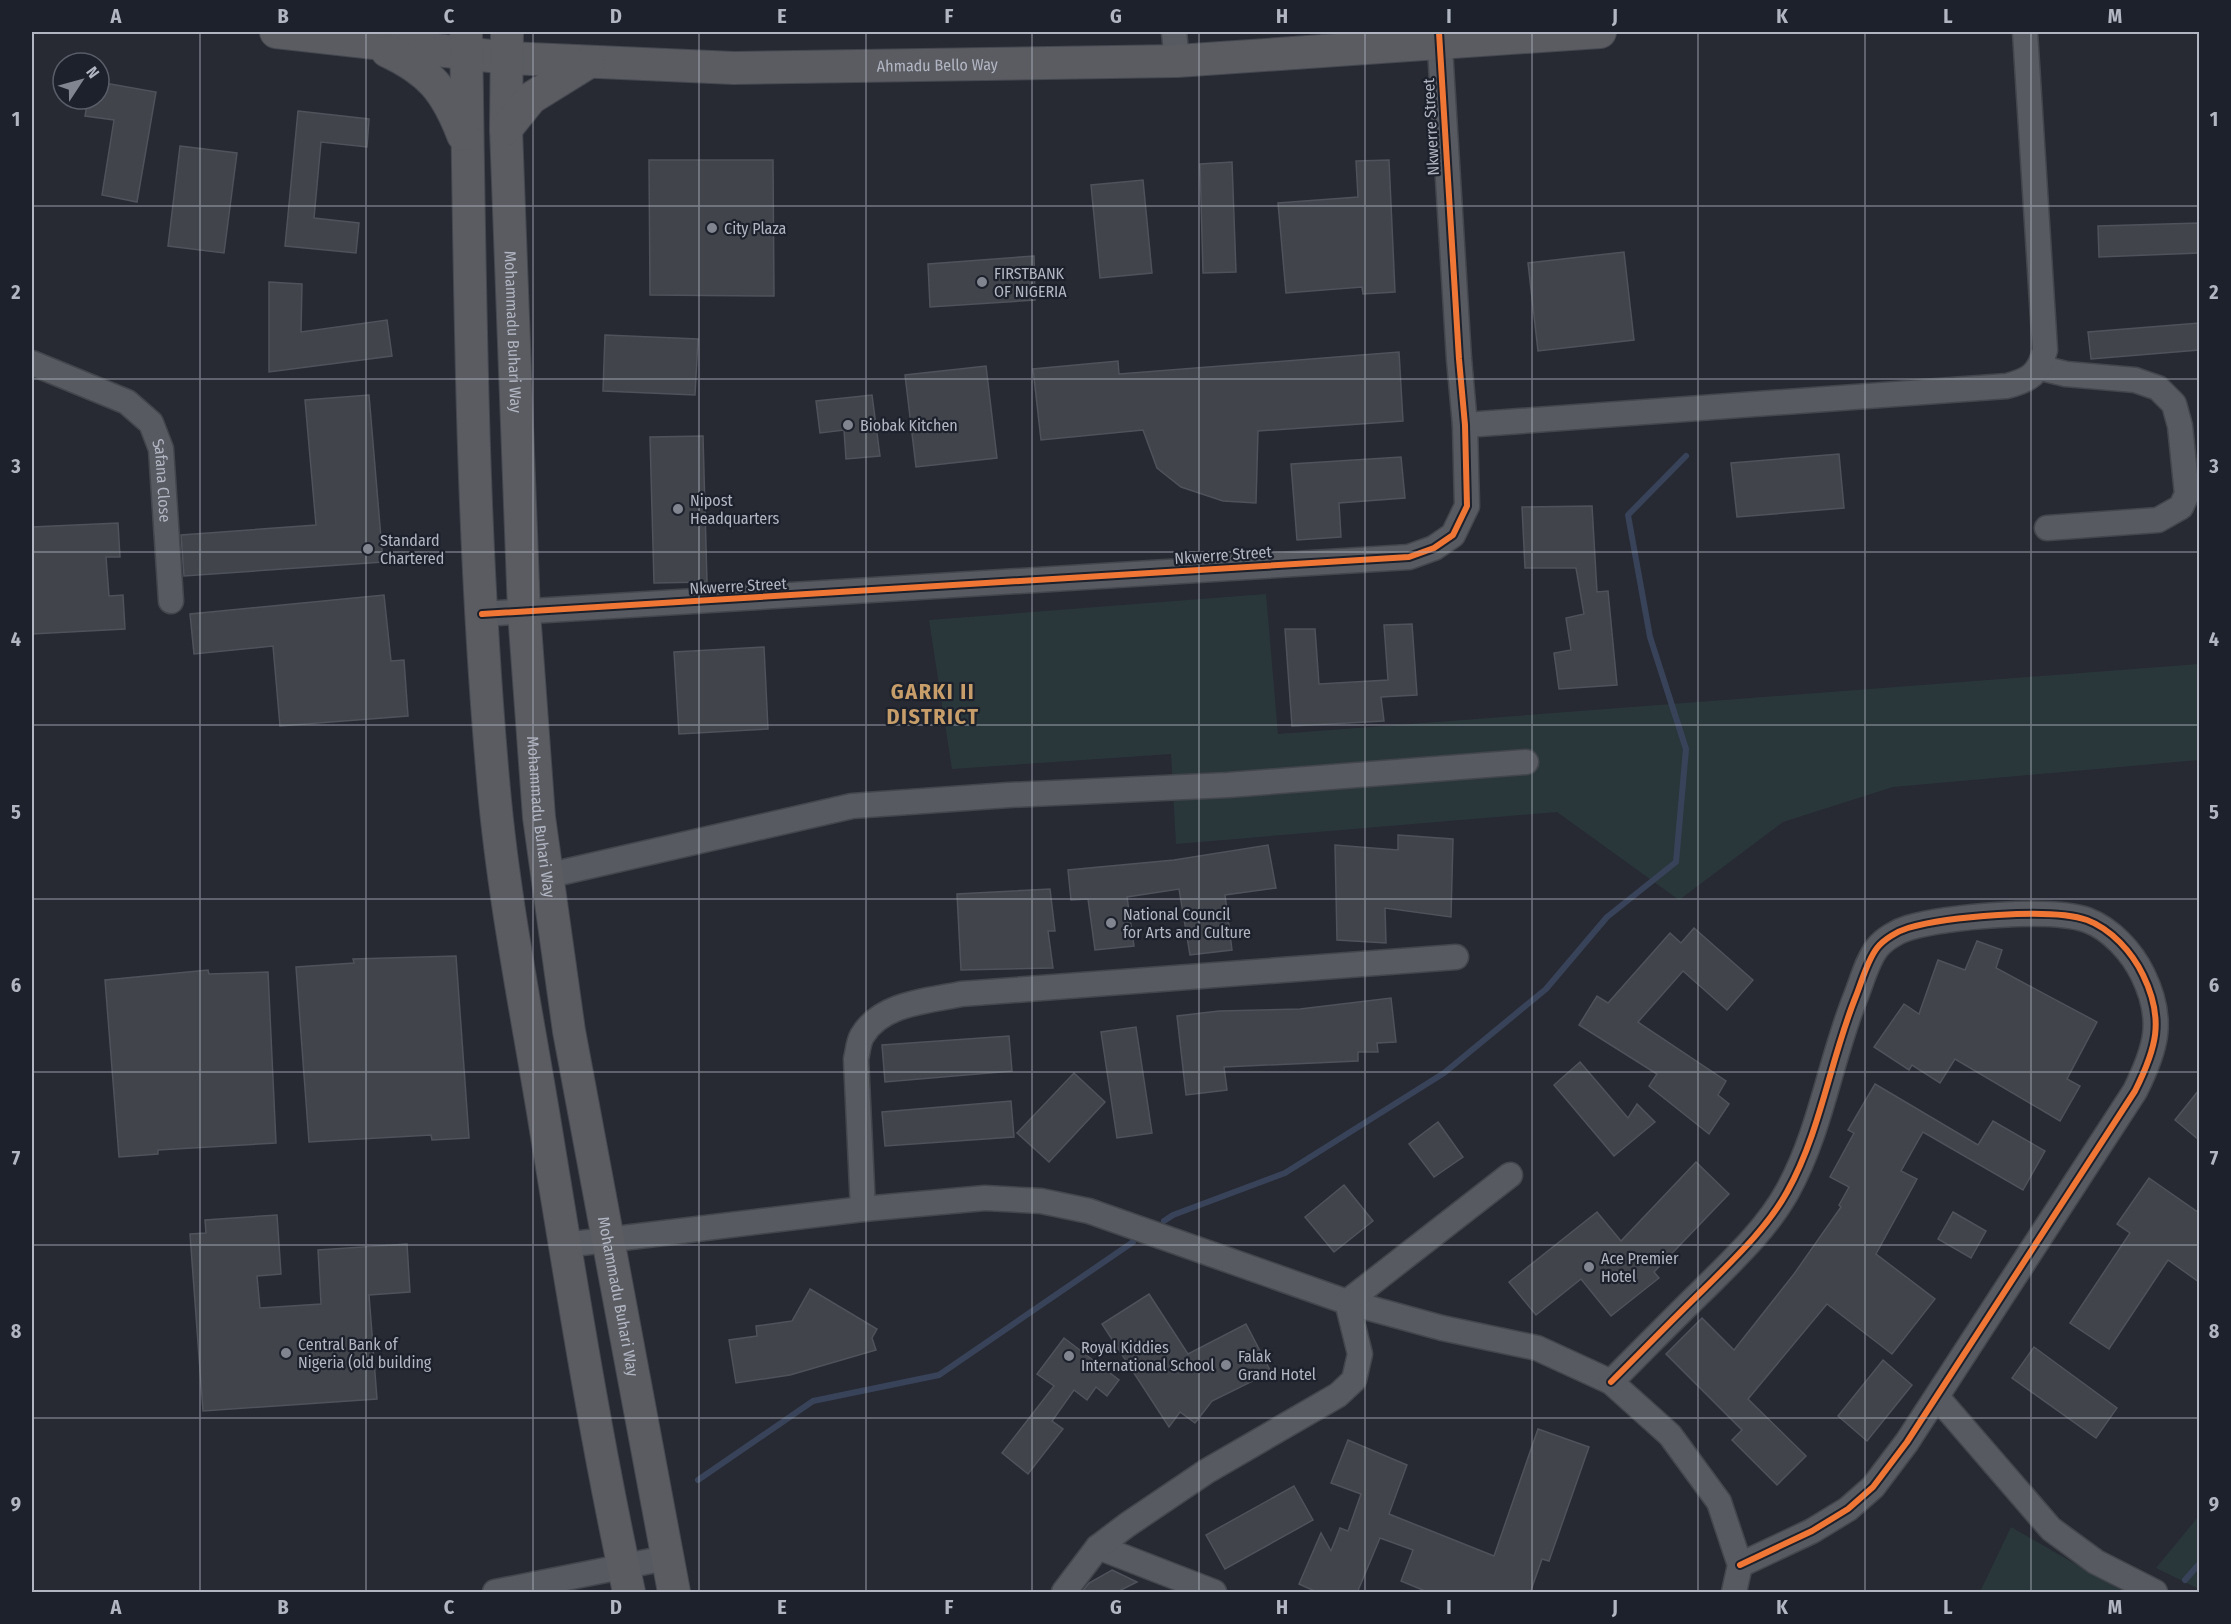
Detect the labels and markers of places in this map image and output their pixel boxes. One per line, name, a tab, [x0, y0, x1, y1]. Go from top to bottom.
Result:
place label: City Plaza	[724, 219, 787, 238]
marker: City Plaza	[705, 221, 719, 235]
place label: FIRSTBANK OF NIGERIA	[994, 264, 1067, 301]
marker: FIRSTBANK OF NIGERIA	[975, 275, 989, 289]
place label: Biobak Kitchen	[860, 416, 958, 435]
marker: Biobak Kitchen	[841, 418, 855, 432]
place label: Nipost Headquarters	[690, 491, 779, 528]
marker: Nipost Headquarters	[671, 502, 685, 516]
place label: Standard Chartered	[380, 531, 444, 568]
marker: Standard Chartered	[361, 542, 375, 556]
place label: National Council for Arts and Culture	[1123, 905, 1251, 942]
marker: National Council for Arts and Culture	[1104, 916, 1118, 930]
place label: Ace Premier Hotel	[1601, 1249, 1679, 1286]
marker: Ace Premier Hotel	[1582, 1260, 1596, 1274]
place label: Central Bank of Nigeria (old building	[298, 1335, 432, 1372]
place label: Royal Kiddies International School	[1081, 1338, 1214, 1375]
marker: Central Bank of Nigeria (old building	[279, 1346, 293, 1360]
place label: Falak Grand Hotel	[1238, 1347, 1316, 1384]
marker: Royal Kiddies International School	[1062, 1349, 1076, 1363]
marker: Falak Grand Hotel	[1219, 1358, 1233, 1372]

